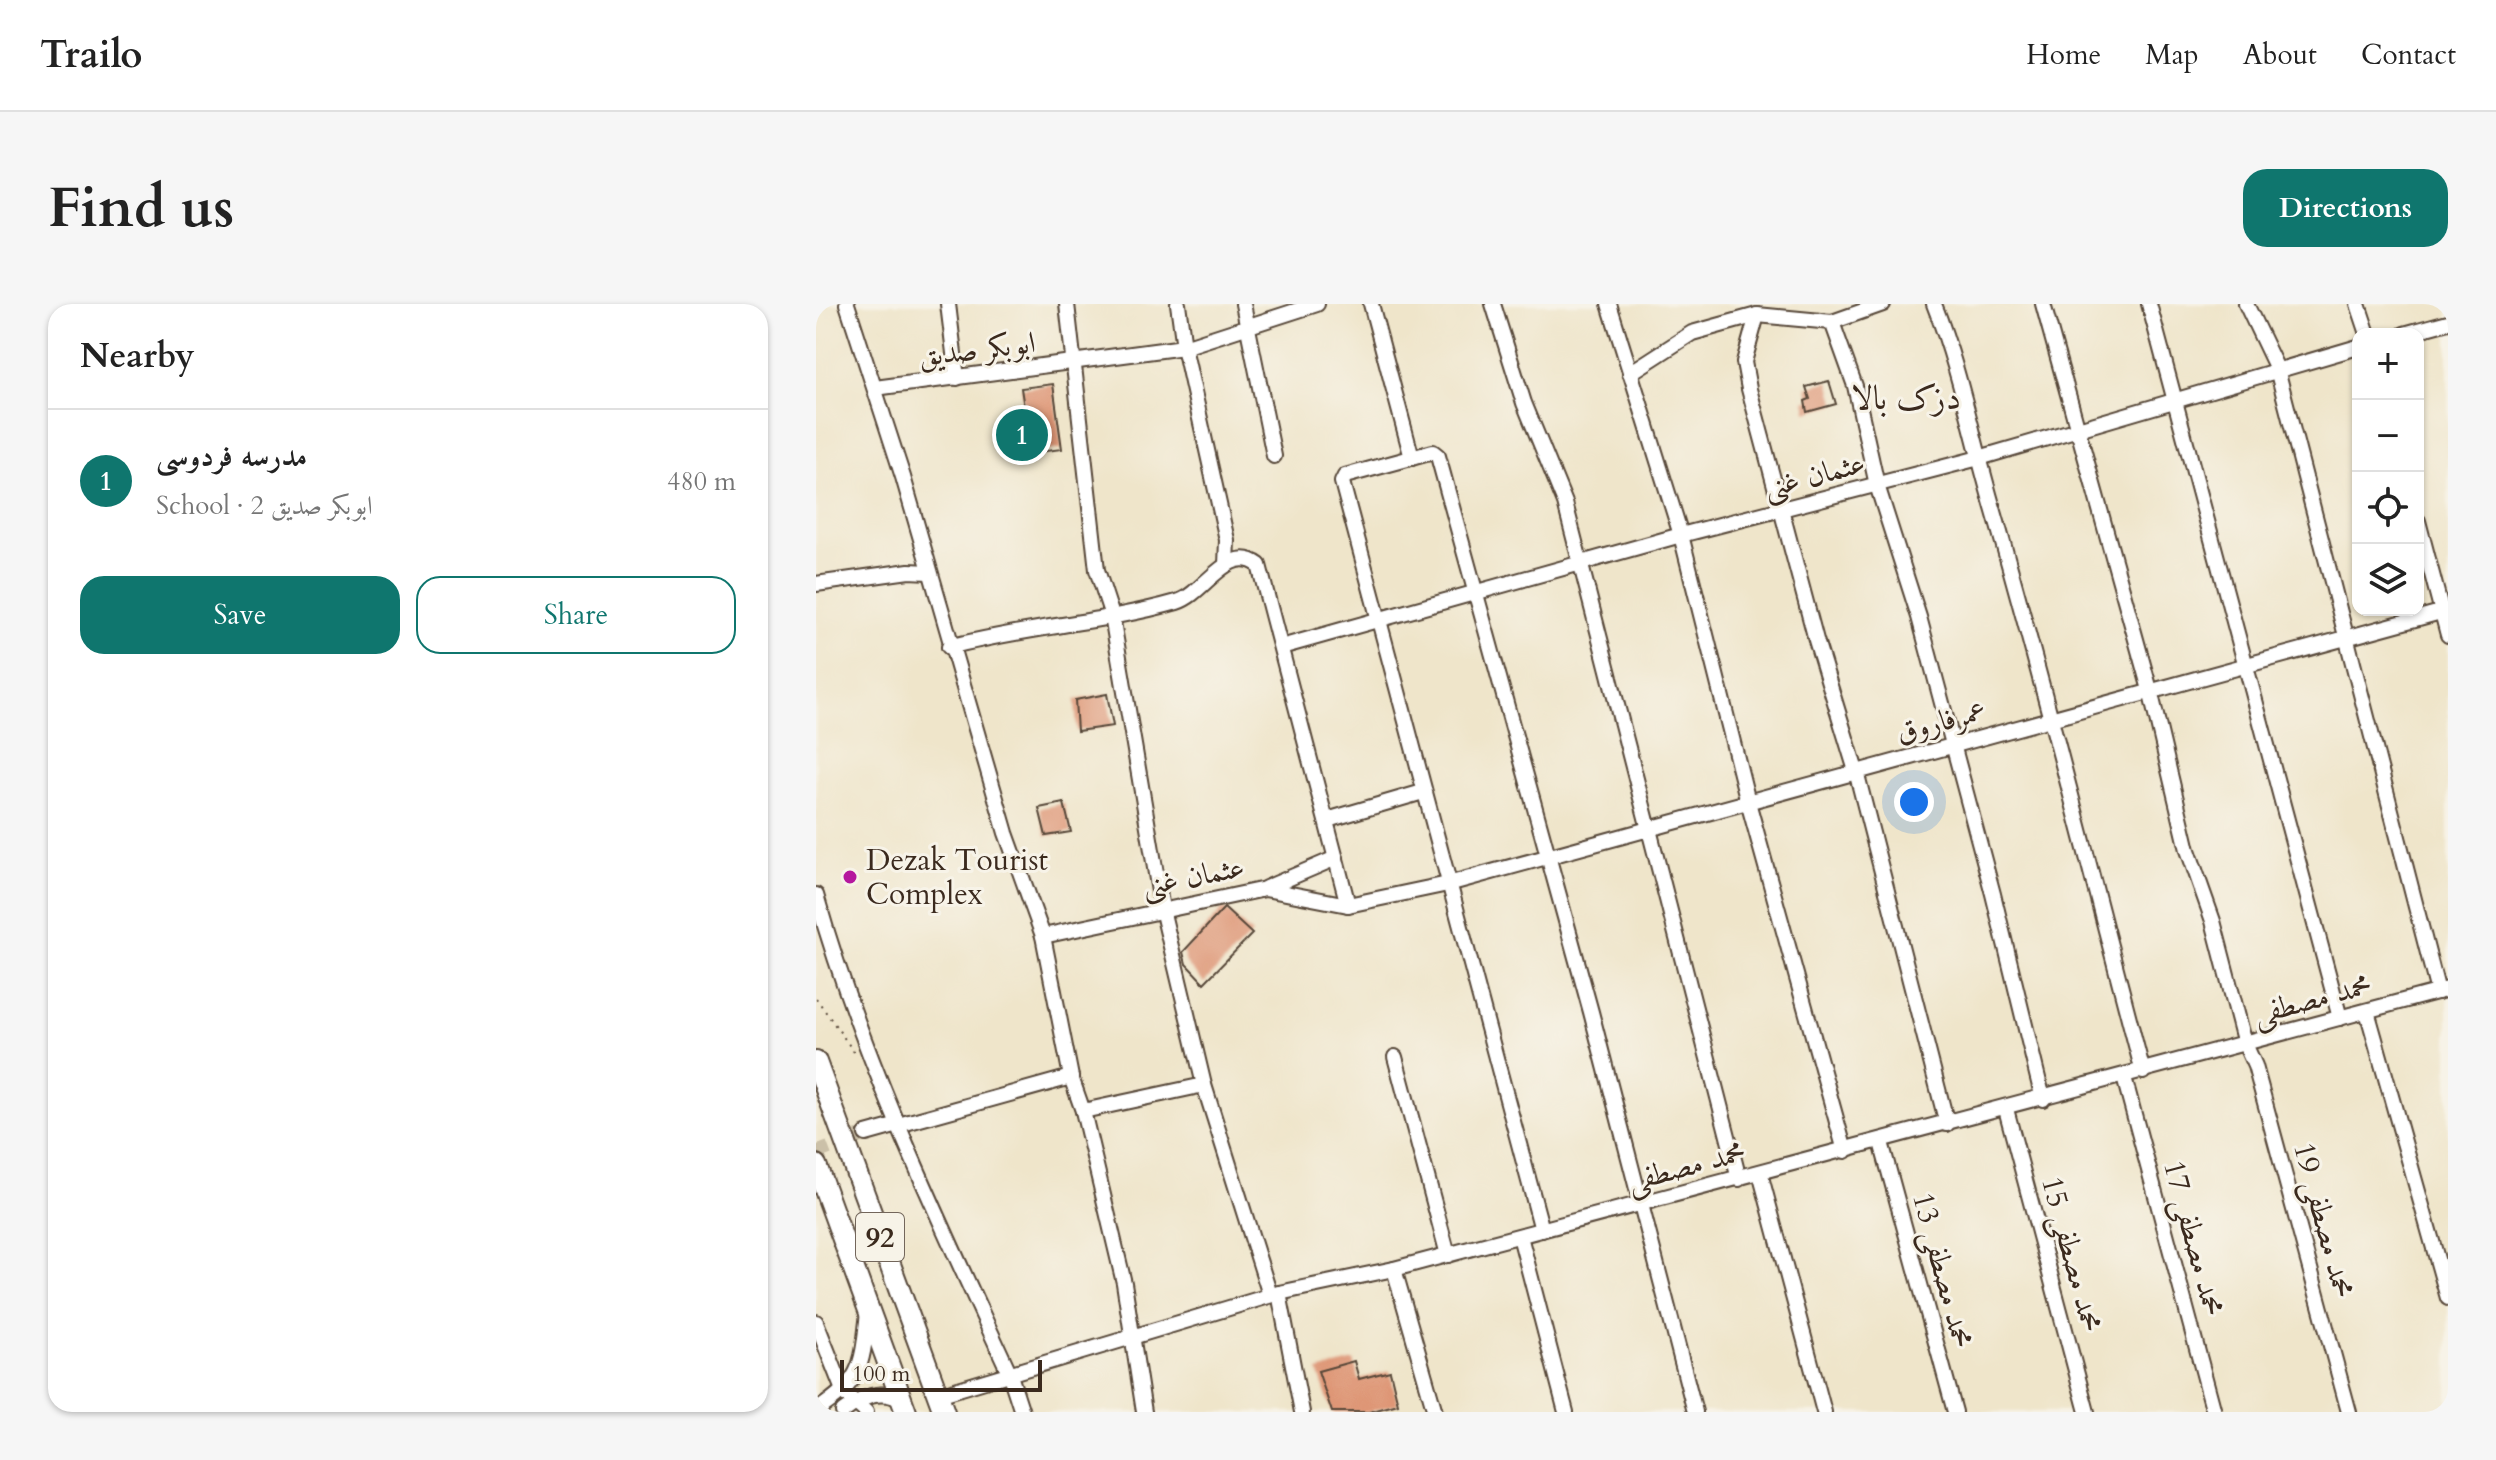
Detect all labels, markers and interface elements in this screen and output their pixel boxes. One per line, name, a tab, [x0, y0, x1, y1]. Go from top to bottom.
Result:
text: Trailo	[40, 29, 142, 81]
text: Home	[2026, 36, 2101, 74]
text: Map	[2145, 36, 2199, 74]
text: About	[2243, 36, 2317, 74]
text: Contact	[2361, 36, 2456, 74]
button: Directions	[2243, 169, 2448, 247]
text: Find us	[48, 171, 234, 246]
street label: ابوبکر صدیق	[916, 322, 1038, 377]
map controls	[2352, 328, 2424, 616]
button: +	[2352, 328, 2424, 400]
text: Nearby	[80, 333, 195, 379]
district label: دزک بالا	[1851, 375, 1961, 421]
button: −	[2352, 400, 2424, 472]
pin: 1	[996, 405, 1048, 465]
text: مدرسه فردوسی	[156, 436, 307, 477]
street label: عثمان غنی	[1759, 442, 1870, 510]
text: 1	[99, 464, 113, 499]
text: 480 m	[667, 464, 736, 499]
button: locate	[2352, 472, 2424, 544]
text: School · ابوبکر صدیق 2	[156, 488, 373, 523]
button: layers	[2352, 544, 2424, 616]
button: Save	[80, 576, 400, 654]
button: Share	[416, 576, 736, 654]
street label: عمرفاروق	[1891, 690, 1991, 753]
your location	[1894, 782, 1934, 822]
place label: Dezak Tourist Complex	[866, 840, 1049, 915]
street label: عثمان غنی	[1138, 846, 1248, 907]
marker: Dezak Tourist Complex	[841, 868, 859, 886]
street label: محمد مصطفی	[2248, 964, 2376, 1036]
street label: محمد مصطفی	[1622, 1131, 1750, 1203]
street label: محمد مصطفی 19	[2282, 1138, 2364, 1303]
street label: محمد مصطفی 17	[2152, 1156, 2234, 1321]
street label: محمد مصطفی 15	[2030, 1172, 2112, 1337]
street label: محمد مصطفی 13	[1901, 1188, 1983, 1353]
road number: 92	[856, 1213, 904, 1261]
scale bar	[840, 1356, 1042, 1392]
text: 100 m	[852, 1359, 910, 1389]

